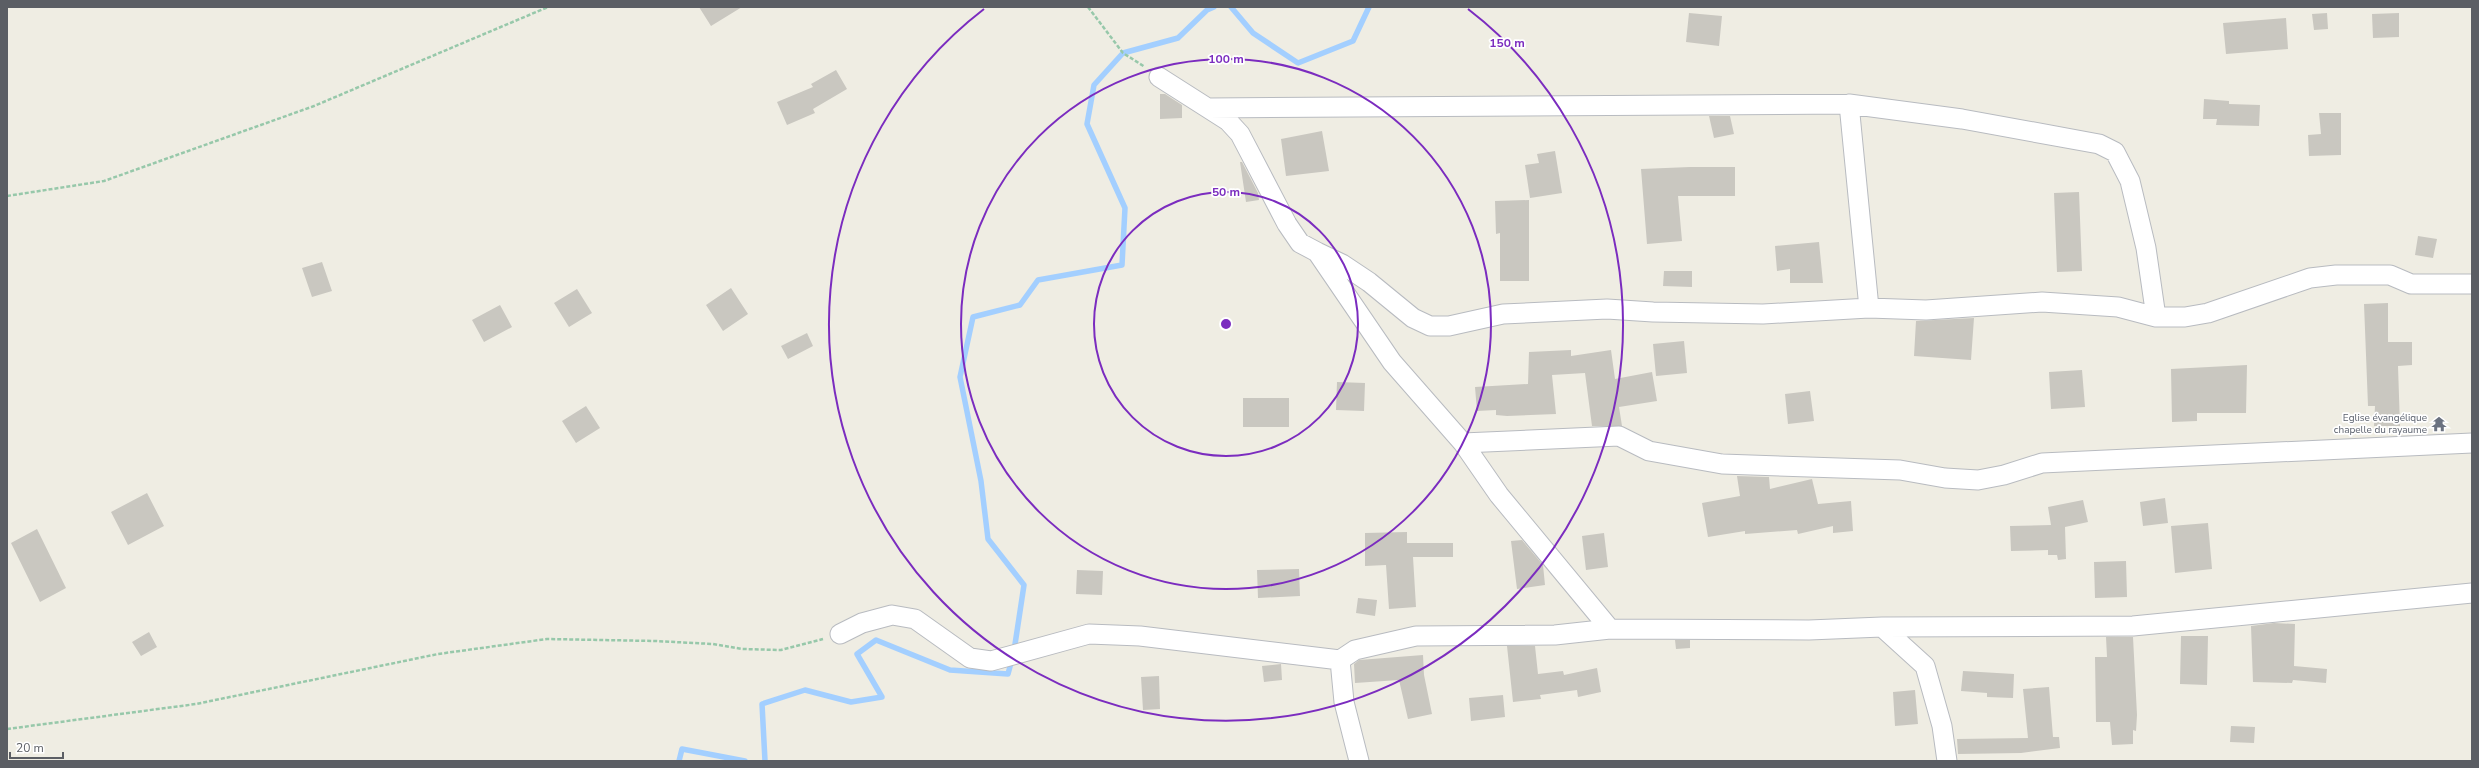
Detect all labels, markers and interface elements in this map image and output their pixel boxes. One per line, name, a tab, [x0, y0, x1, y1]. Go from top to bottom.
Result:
text: 150 m	[1489, 35, 1525, 51]
text: 100 m	[1208, 51, 1244, 67]
text: 50 m	[1212, 184, 1240, 200]
centre of rings	[1219, 317, 1233, 331]
place label: Eglise évangélique chapelle du rayaume	[2334, 411, 2427, 437]
temple icon: Eglise évangélique chapelle du rayaume	[2430, 415, 2448, 433]
scale bar	[10, 734, 63, 760]
text: 20 m	[16, 740, 44, 756]

